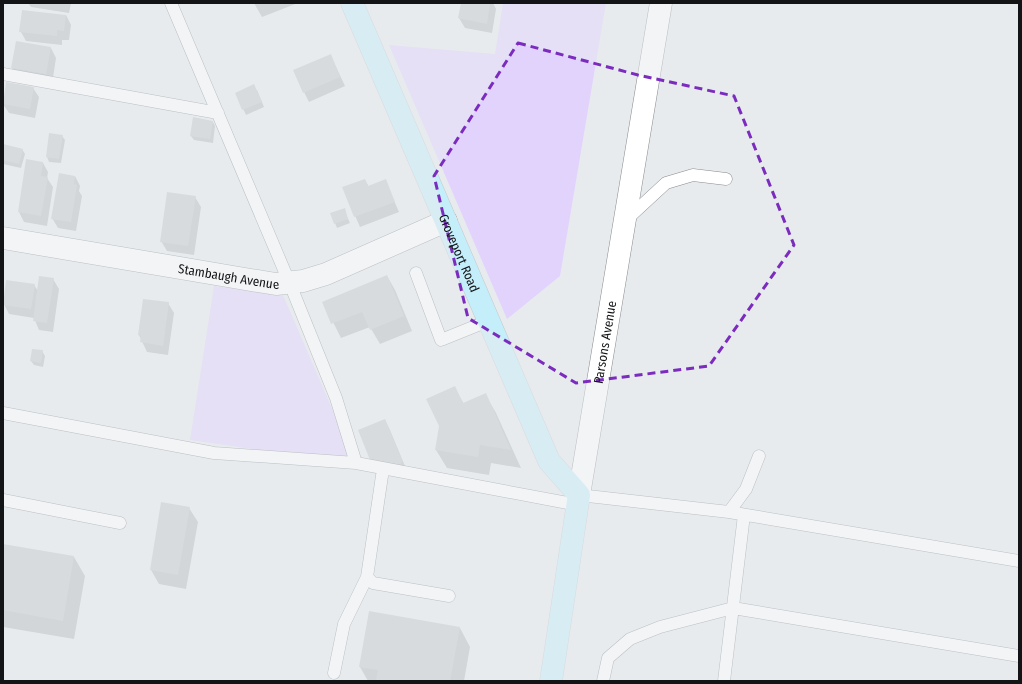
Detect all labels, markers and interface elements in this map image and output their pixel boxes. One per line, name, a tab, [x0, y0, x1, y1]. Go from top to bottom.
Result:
street label: Groveport Road	[436, 212, 482, 294]
street label: Stambaugh Avenue	[177, 261, 280, 292]
street label: Parsons Avenue	[591, 300, 619, 385]

